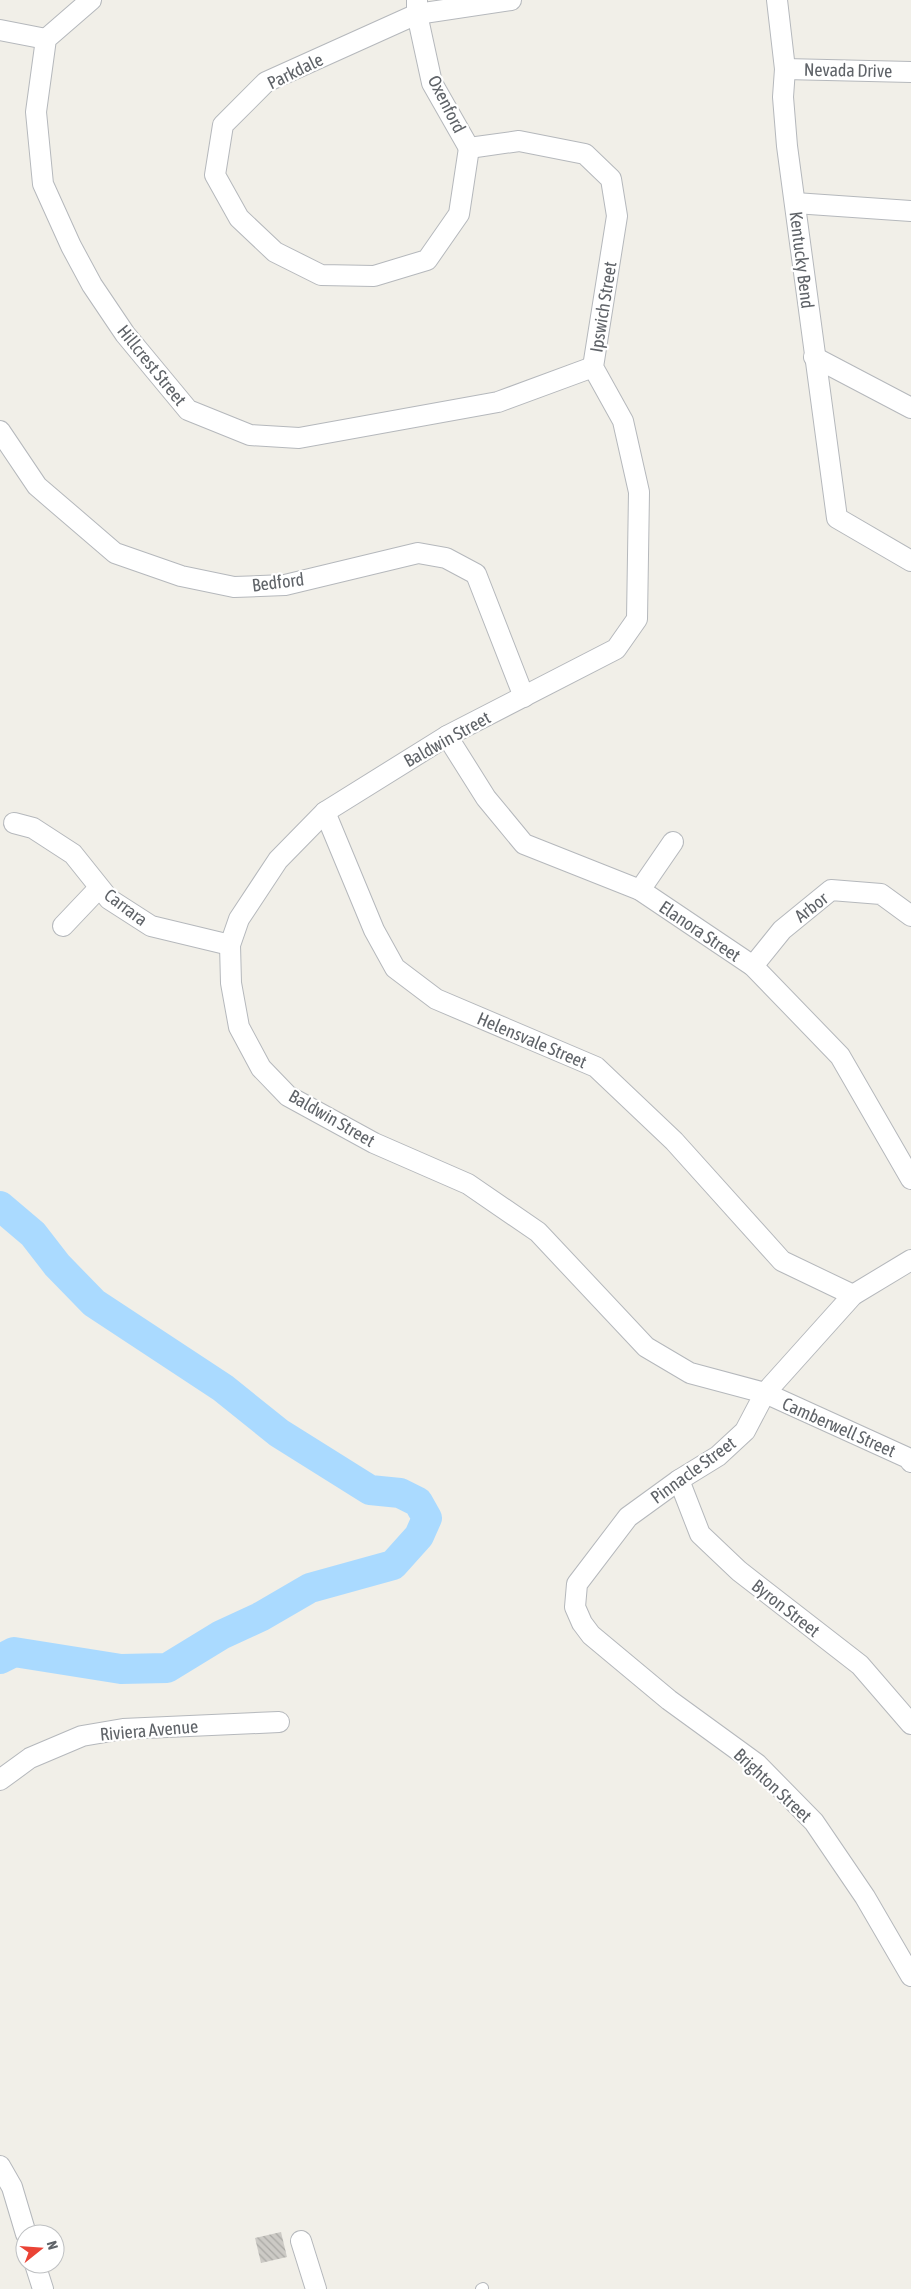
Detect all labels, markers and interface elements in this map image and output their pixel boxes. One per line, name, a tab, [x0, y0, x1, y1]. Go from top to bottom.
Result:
street label: Parkdale	[264, 49, 326, 93]
street label: Nevada Drive	[804, 59, 892, 81]
street label: Oxenford	[424, 72, 470, 136]
street label: Kentucky Bend	[786, 210, 818, 310]
street label: Ipswich Street	[585, 260, 621, 354]
street label: Hillcrest Street	[113, 320, 191, 410]
street label: Bedford	[251, 568, 305, 596]
street label: Baldwin Street	[400, 707, 494, 771]
street label: Carrara	[100, 884, 152, 930]
street label: Arbor	[790, 887, 832, 926]
street label: Elanora Street	[655, 896, 745, 966]
street label: Helensvale Street	[474, 1008, 590, 1072]
street label: Baldwin Street	[285, 1085, 379, 1151]
street label: Camberwell Street	[779, 1393, 899, 1461]
street label: Pinnacle Street	[646, 1432, 740, 1508]
street label: Byron Street	[748, 1575, 824, 1641]
street label: Riviera Avenue	[99, 1715, 199, 1745]
street label: Brighton Street	[730, 1744, 816, 1826]
north arrow	[15, 2224, 65, 2274]
text: N	[44, 2239, 61, 2251]

